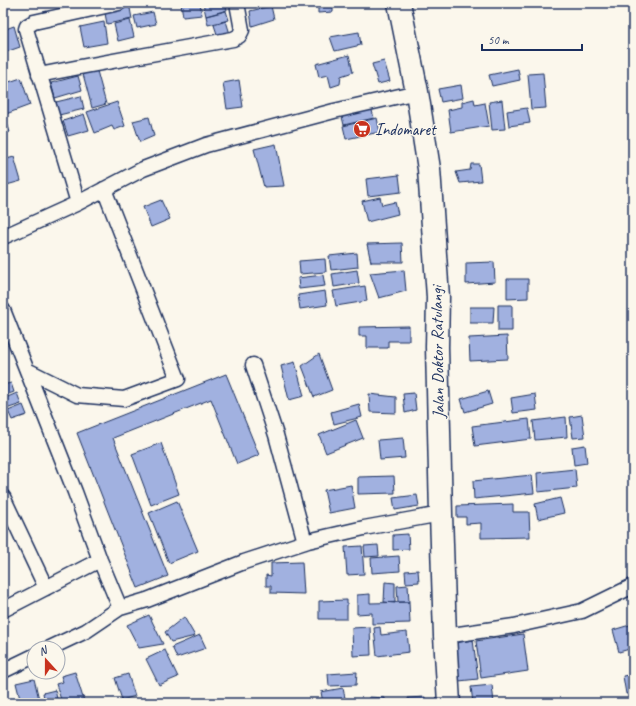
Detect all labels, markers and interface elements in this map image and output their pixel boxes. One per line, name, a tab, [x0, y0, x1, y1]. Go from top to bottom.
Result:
scale bar	[482, 26, 582, 52]
text: 50 m	[488, 32, 510, 48]
supermarket icon: Indomaret	[352, 119, 372, 139]
place label: Indomaret	[375, 119, 438, 140]
street label: Jalan Doktor Ratulangi	[426, 284, 449, 420]
north arrow	[26, 640, 66, 680]
text: N	[37, 642, 50, 658]

